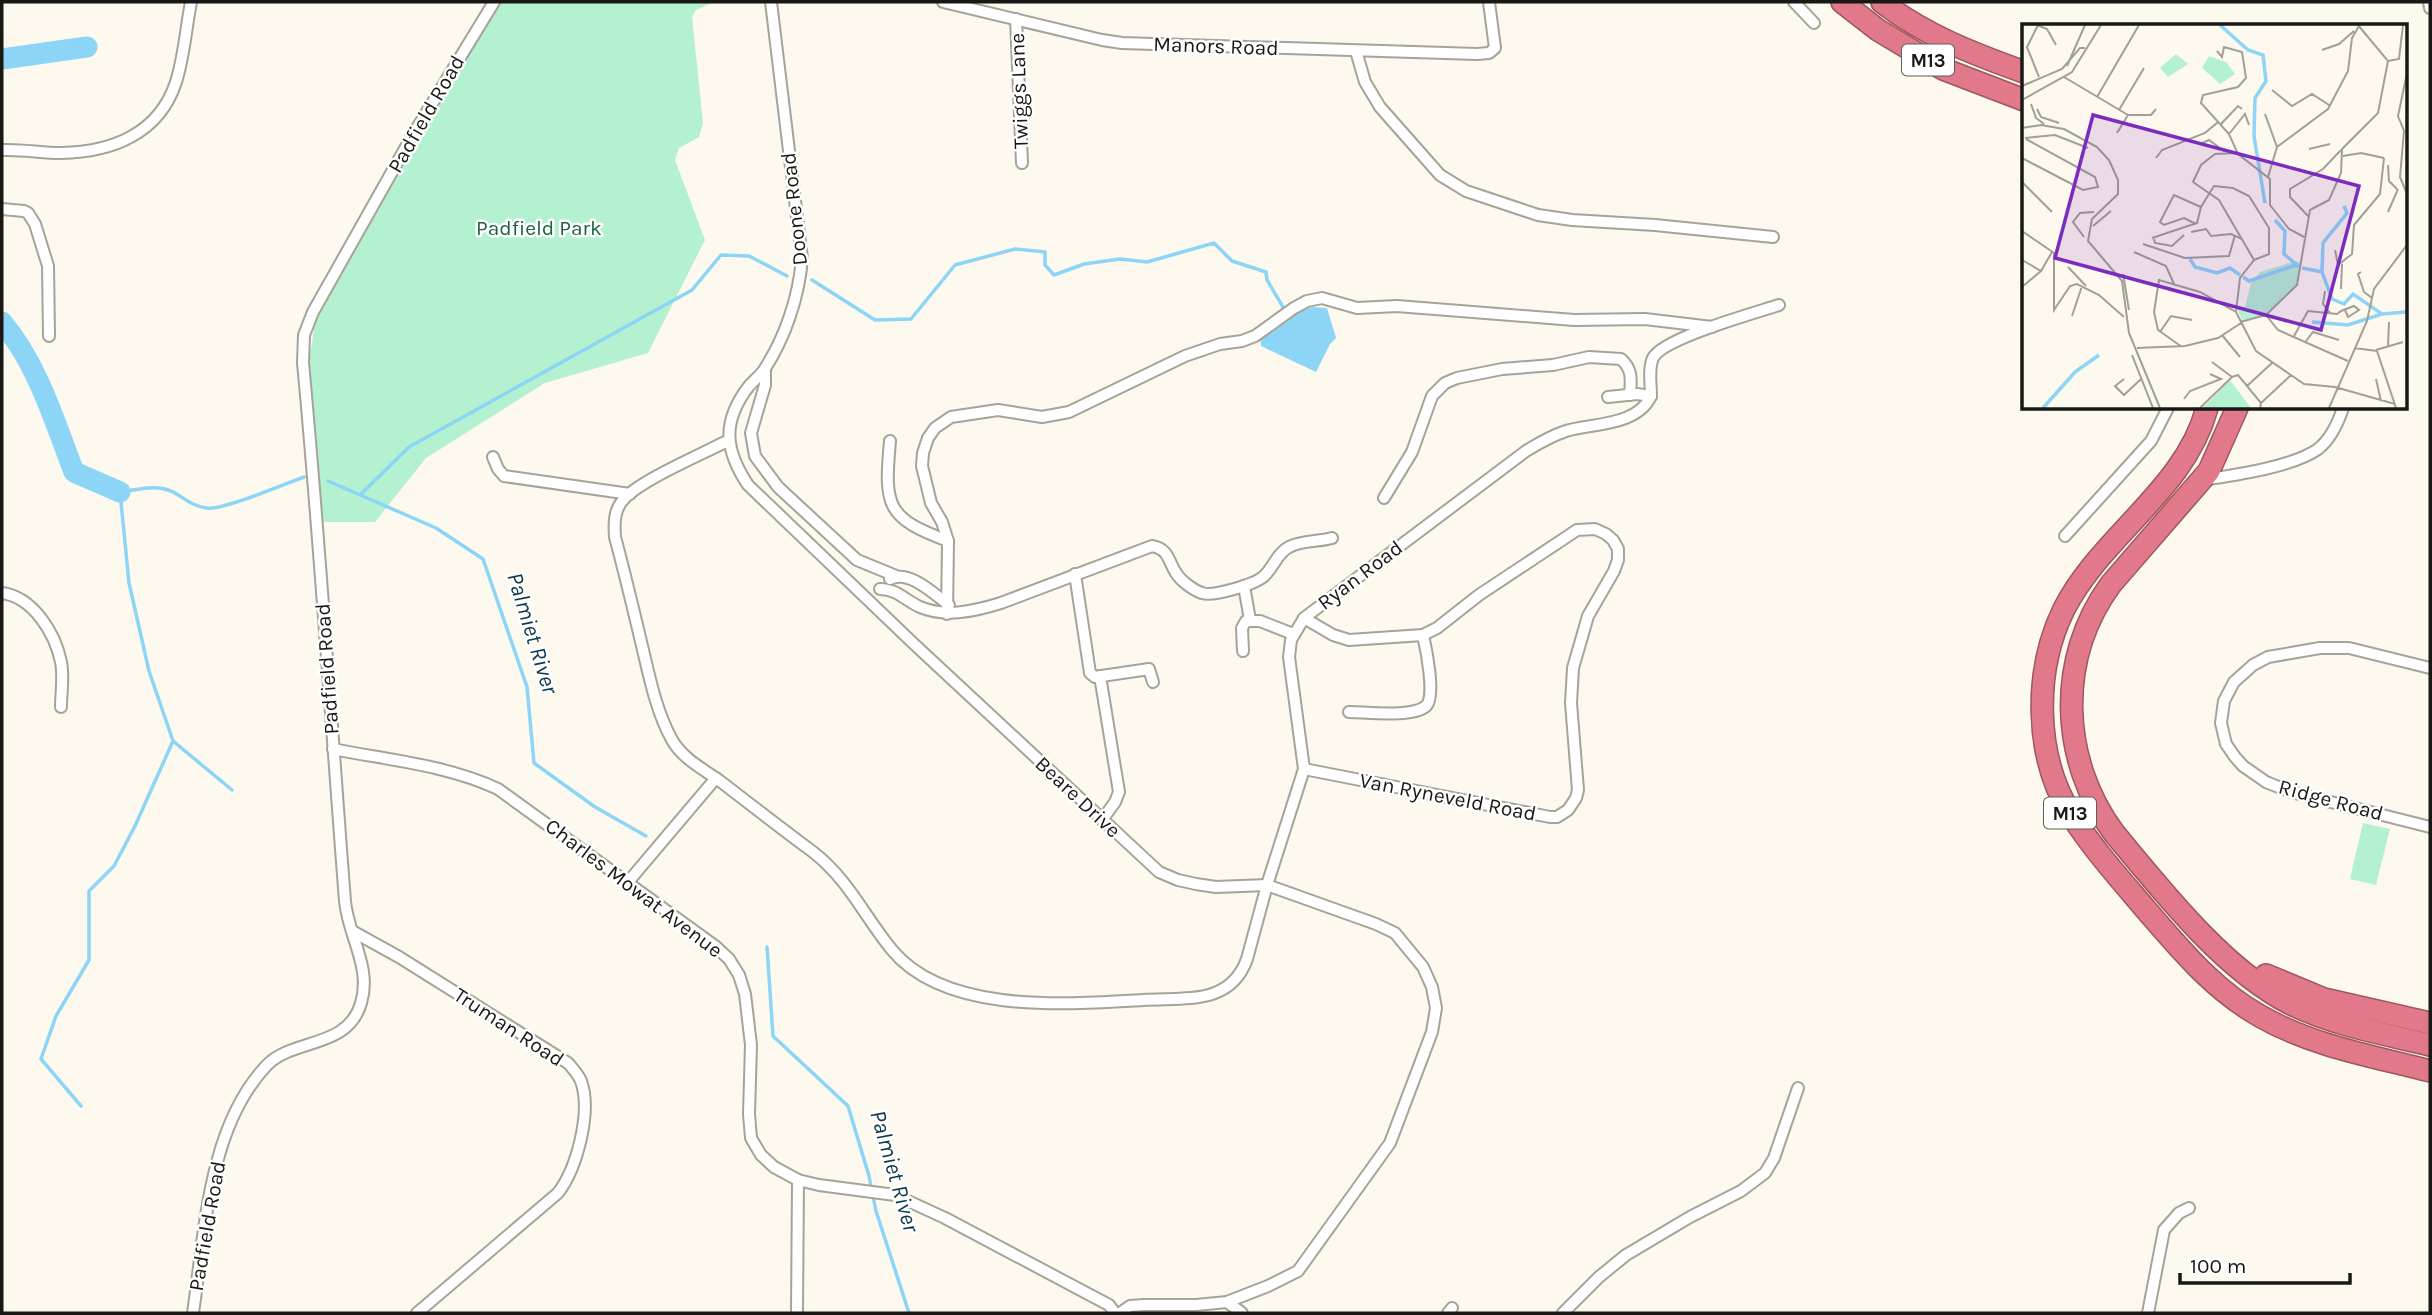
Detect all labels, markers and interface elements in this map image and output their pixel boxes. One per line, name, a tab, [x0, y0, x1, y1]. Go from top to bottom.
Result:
inset map	[2022, 24, 2408, 410]
street label: Manors Road	[1153, 32, 1279, 60]
street label: Twiggs Lane	[1005, 33, 1033, 149]
road number: M13	[1902, 44, 1954, 76]
street label: Padfield Road	[383, 51, 469, 177]
street label: Doone Road	[776, 151, 812, 267]
park label: Padfield Park	[476, 216, 602, 240]
street label: Ryan Road	[1313, 535, 1407, 615]
water label: Palmiet River	[501, 569, 564, 698]
street label: Padfield Road	[310, 603, 344, 735]
street label: Beare Drive	[1030, 751, 1126, 843]
street label: Van Ryneveld Road	[1358, 768, 1538, 826]
street label: Ridge Road	[2276, 774, 2386, 826]
road number: M13	[2044, 798, 2096, 828]
street label: Charles Mowat Avenue	[541, 814, 727, 962]
street label: Truman Road	[449, 982, 569, 1072]
water label: Palmiet River	[864, 1107, 925, 1236]
street label: Padfield Road	[184, 1159, 230, 1293]
scale bar	[2180, 1242, 2350, 1286]
text: 100 m	[2190, 1254, 2247, 1278]

